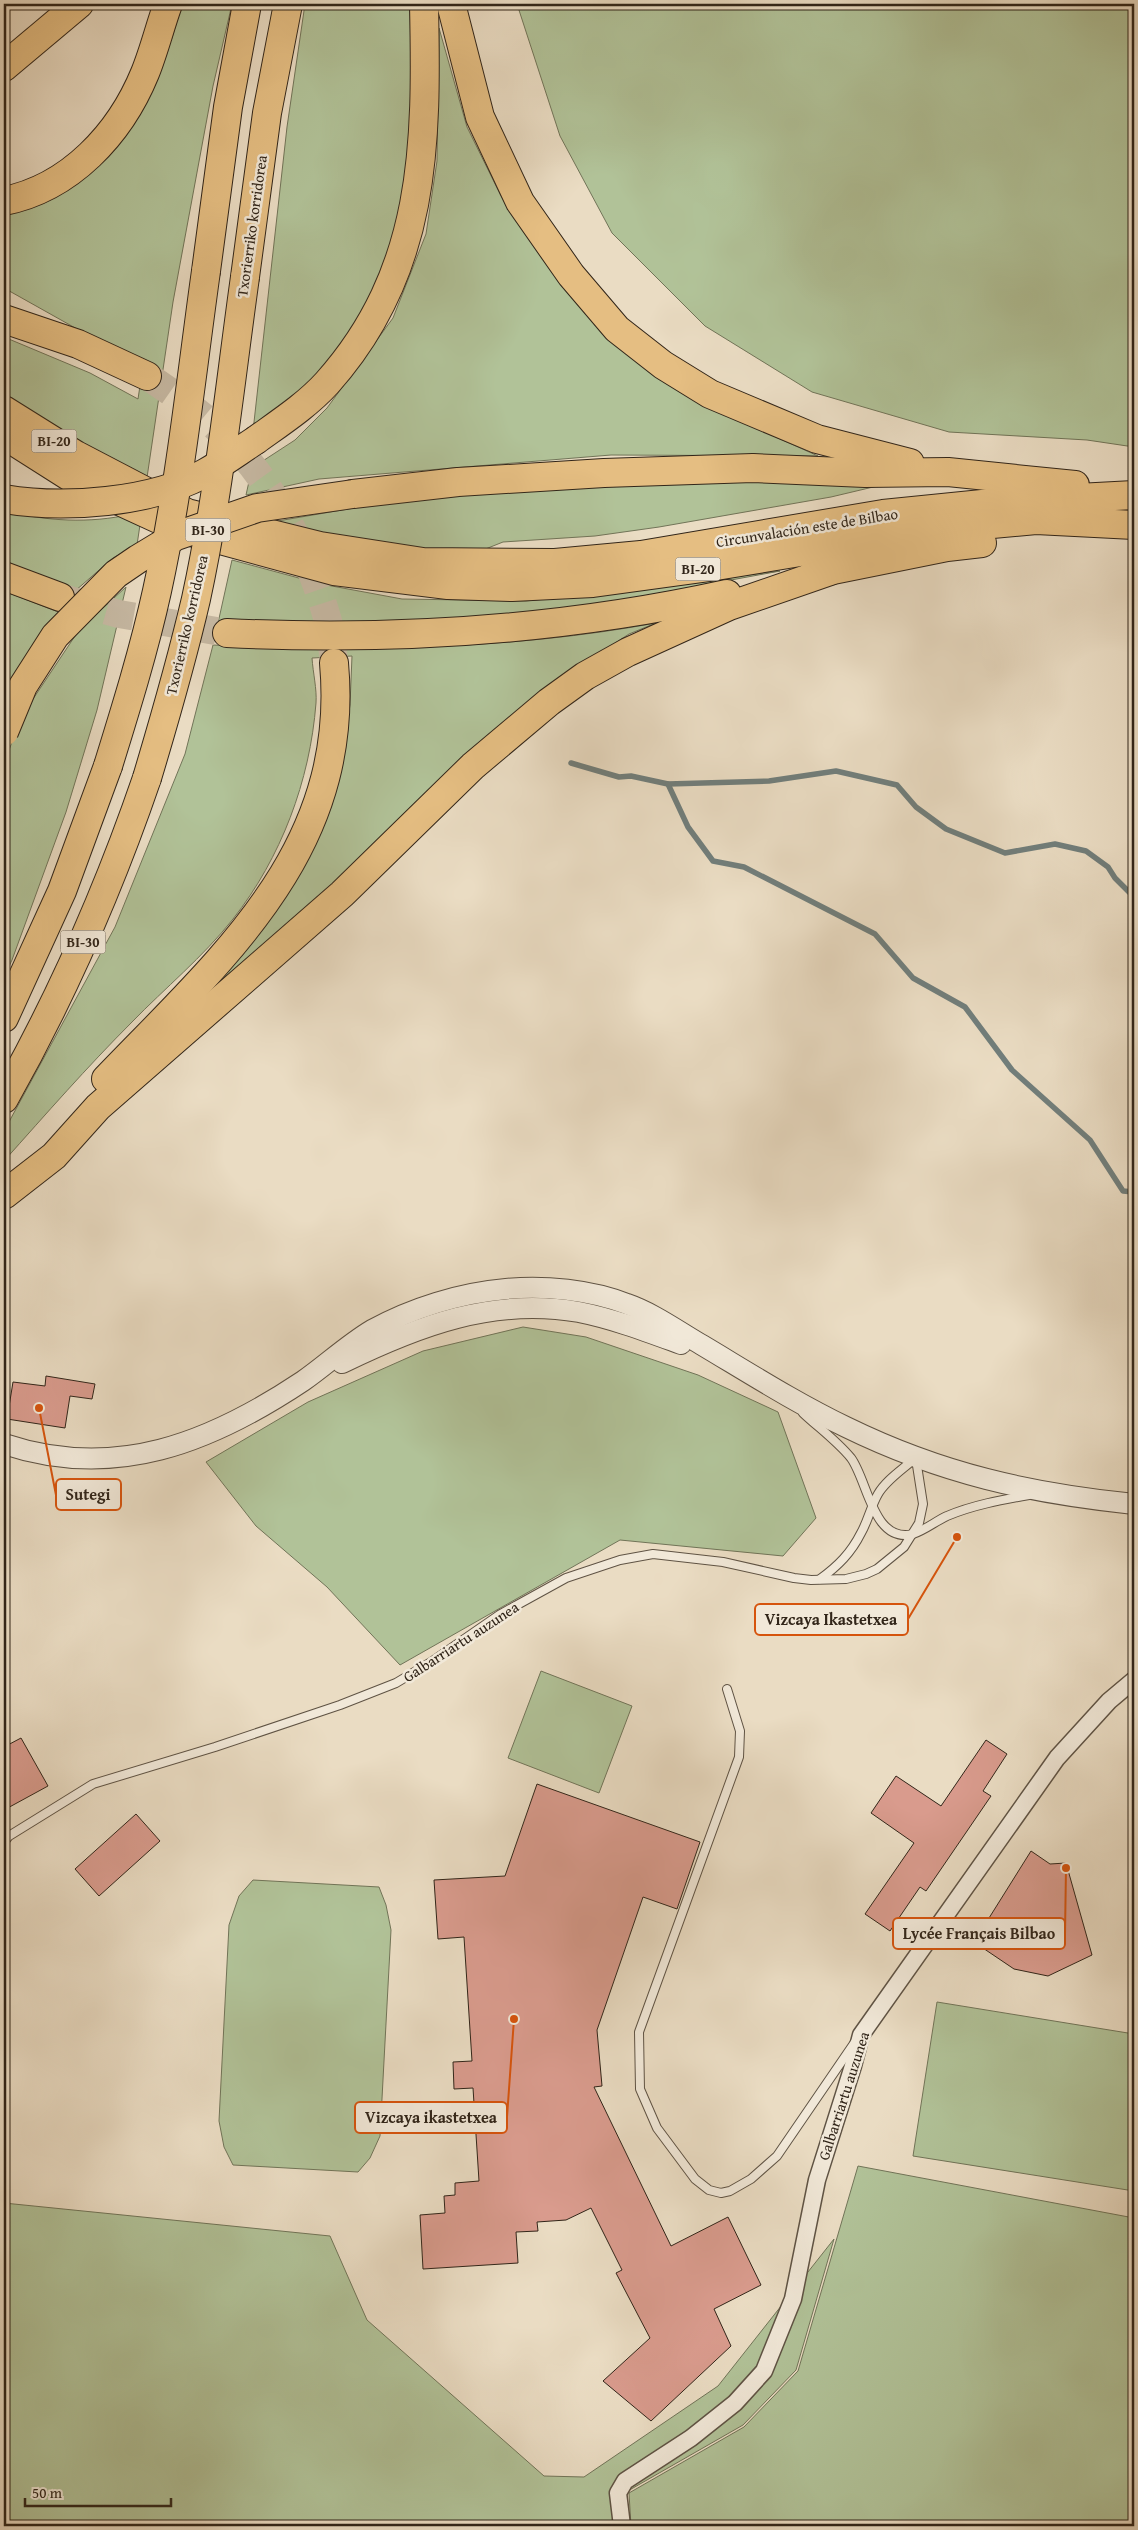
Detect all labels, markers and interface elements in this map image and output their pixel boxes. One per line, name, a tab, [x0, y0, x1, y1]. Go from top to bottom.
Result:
street label: Txorierriko korridorea	[231, 154, 272, 298]
road number: BI-20	[32, 430, 76, 452]
street label: Circunvalación este de Bilbao	[715, 503, 900, 552]
road number: BI-30	[186, 518, 230, 542]
street label: Txorierriko korridorea	[160, 553, 213, 697]
road number: BI-20	[676, 558, 720, 580]
road number: BI-30	[61, 930, 106, 954]
callout: Sutegi	[56, 1479, 121, 1510]
text: Sutegi	[66, 1482, 110, 1506]
street label: Galbarriartu auzunea	[399, 1596, 523, 1687]
callout: Vizcaya Ikastetxea	[755, 1604, 908, 1635]
text: Vizcaya Ikastetxea	[765, 1607, 898, 1631]
callout: Lycée Français Bilbao	[893, 1918, 1065, 1949]
text: Lycée Français Bilbao	[903, 1921, 1056, 1945]
street label: Galbarriartu auzunea	[813, 2029, 874, 2163]
callout: Vizcaya ikastetxea	[355, 2102, 507, 2133]
text: Vizcaya ikastetxea	[365, 2105, 498, 2129]
scale bar	[25, 2475, 171, 2507]
text: 50 m	[32, 2482, 63, 2503]

